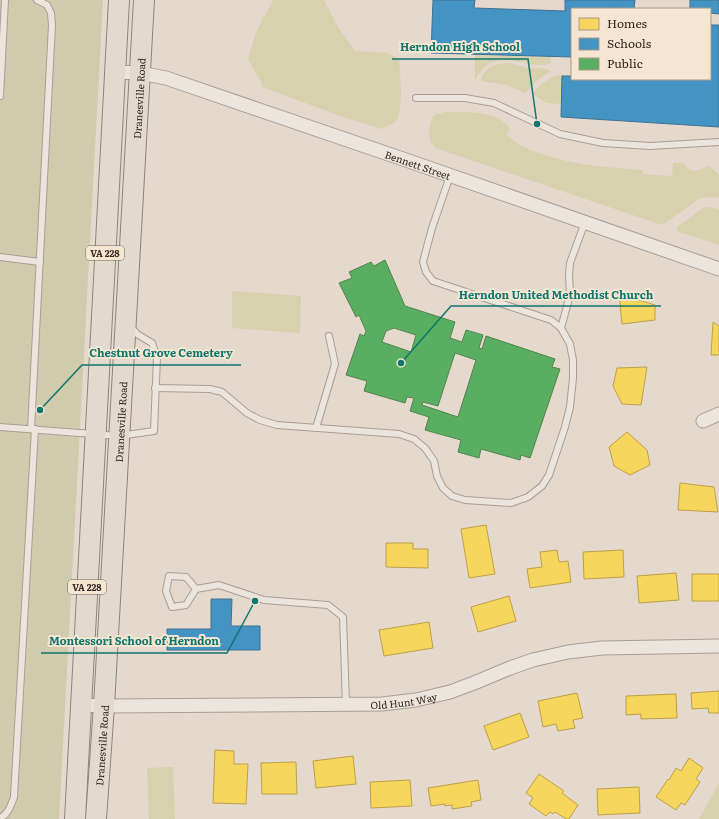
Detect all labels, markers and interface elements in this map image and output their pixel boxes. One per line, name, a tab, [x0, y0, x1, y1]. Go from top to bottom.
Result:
legend	[571, 8, 711, 80]
text: Homes	[607, 14, 647, 32]
text: Schools	[607, 34, 652, 52]
callout: Herndon High School	[392, 36, 528, 59]
text: Herndon High School	[400, 38, 520, 54]
text: Public	[607, 54, 643, 72]
street label: Dranesville Road	[129, 57, 148, 139]
street label: Bennett Street	[383, 146, 453, 183]
road number: VA 228	[86, 246, 124, 260]
callout: Herndon United Methodist Church	[451, 283, 661, 306]
text: Herndon United Methodist Church	[459, 286, 654, 302]
callout: Chestnut Grove Cemetery	[82, 342, 241, 365]
text: Chestnut Grove Cemetery	[89, 344, 233, 360]
street label: Dranesville Road	[110, 381, 130, 463]
road number: VA 228	[68, 580, 106, 594]
callout: Montessori School of Herndon	[41, 630, 227, 653]
text: Montessori School of Herndon	[49, 632, 219, 648]
street label: Old Hunt Way	[370, 688, 439, 712]
street label: Dranesville Road	[91, 704, 112, 786]

